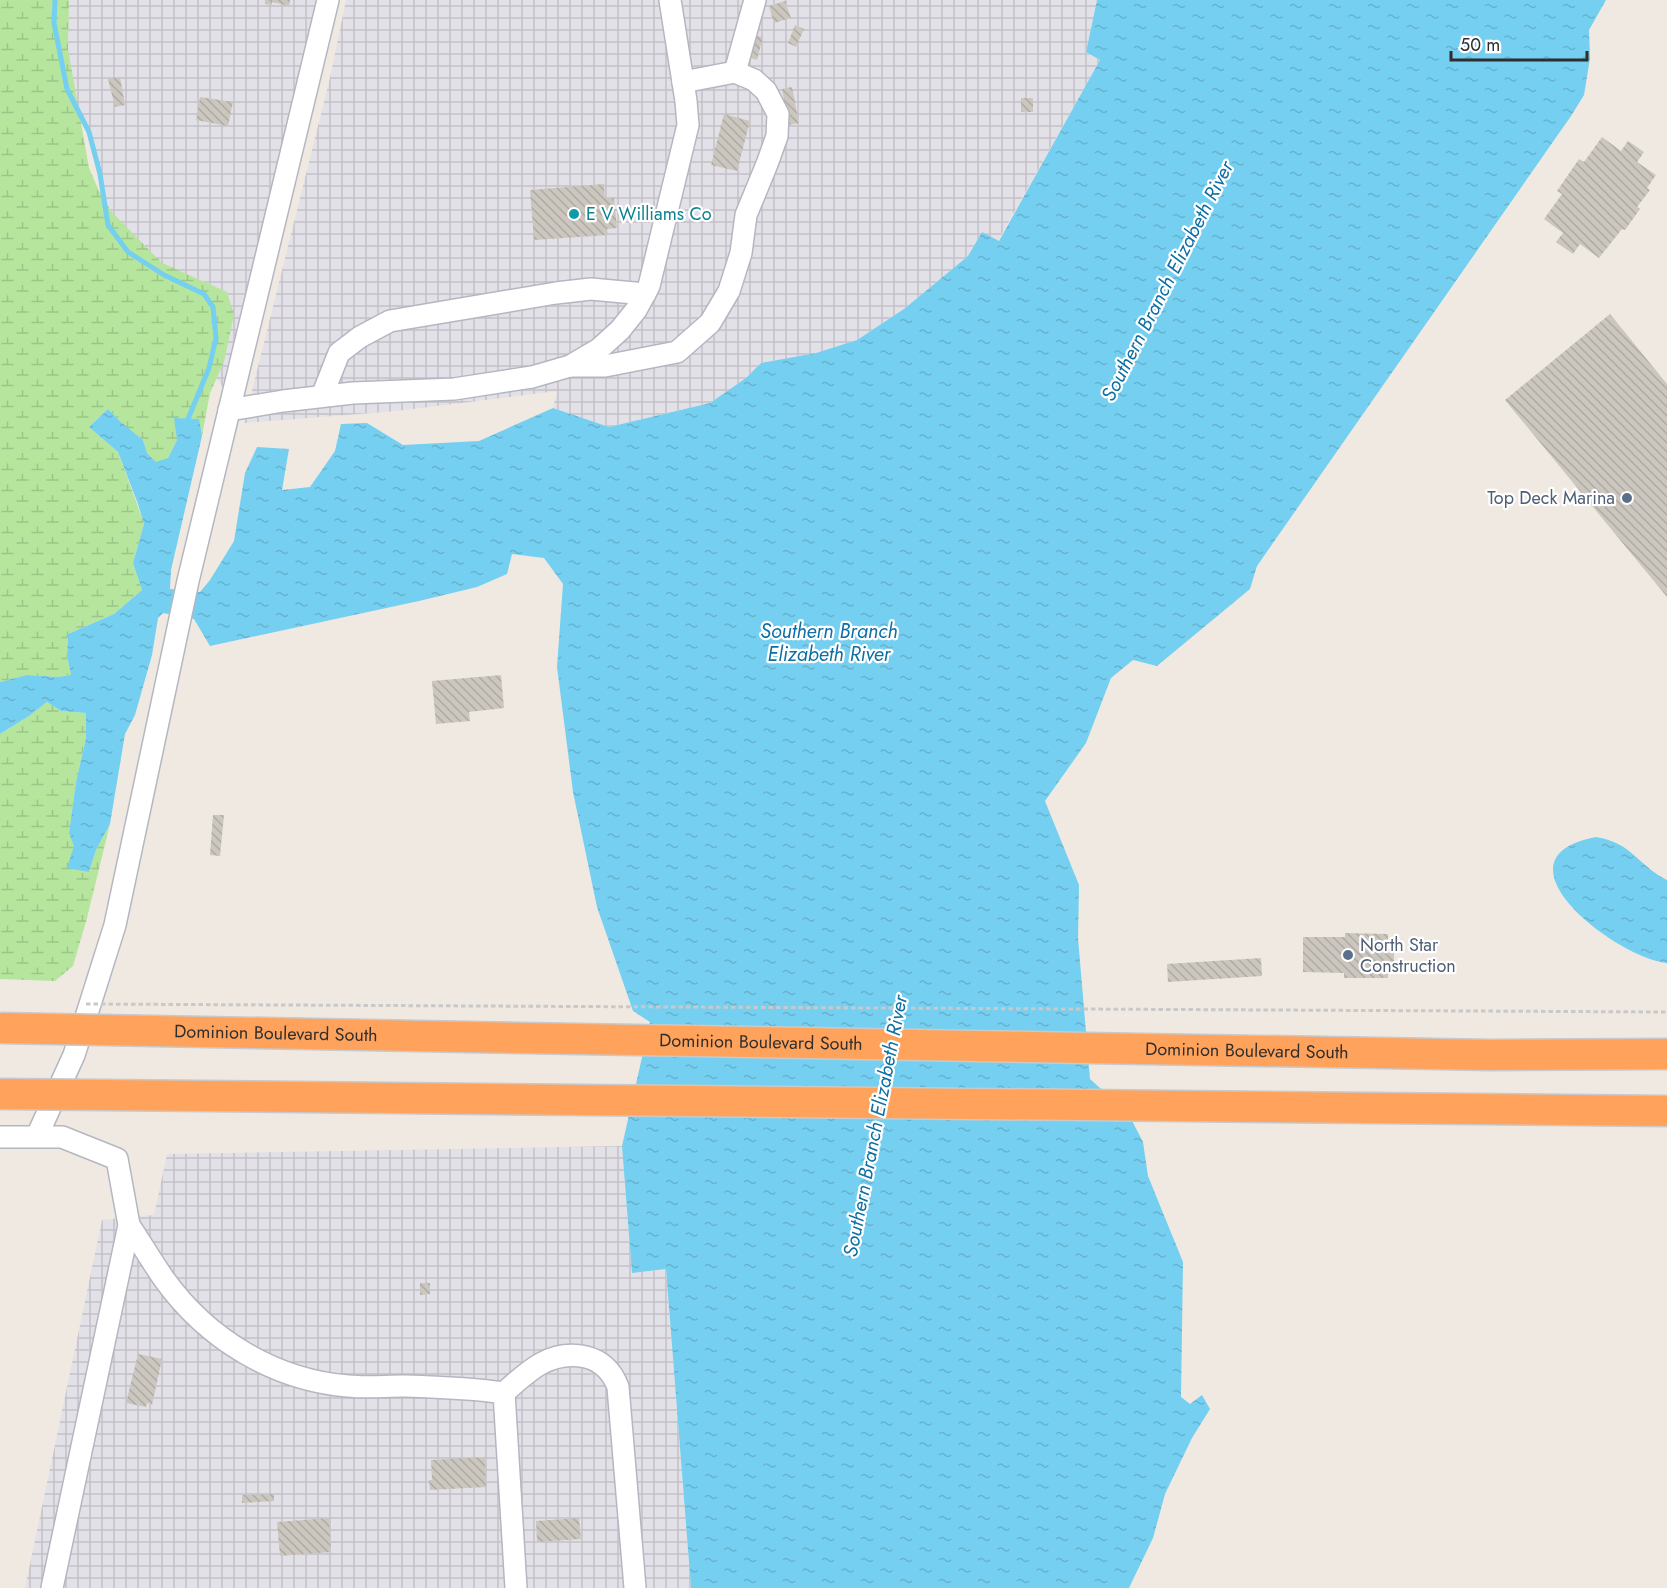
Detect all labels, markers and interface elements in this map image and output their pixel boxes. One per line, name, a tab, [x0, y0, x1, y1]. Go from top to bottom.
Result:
scale bar	[1451, 24, 1588, 62]
text: 50 m	[1460, 32, 1500, 58]
water label: Southern Branch Elizabeth River	[1094, 155, 1241, 406]
place label: E V Williams Co	[586, 201, 712, 227]
marker: E V Williams Co	[567, 207, 581, 221]
place label: Top Deck Marina	[1487, 485, 1615, 511]
marker: Top Deck Marina	[1620, 491, 1634, 505]
water label: Southern Branch Elizabeth River	[760, 617, 898, 669]
place label: North Star Construction	[1360, 932, 1456, 979]
marker: North Star Construction	[1341, 948, 1355, 962]
water label: Southern Branch Elizabeth River	[836, 991, 915, 1260]
street label: Dominion Boulevard South	[174, 1018, 378, 1048]
street label: Dominion Boulevard South	[659, 1027, 863, 1057]
street label: Dominion Boulevard South	[1145, 1036, 1349, 1065]

